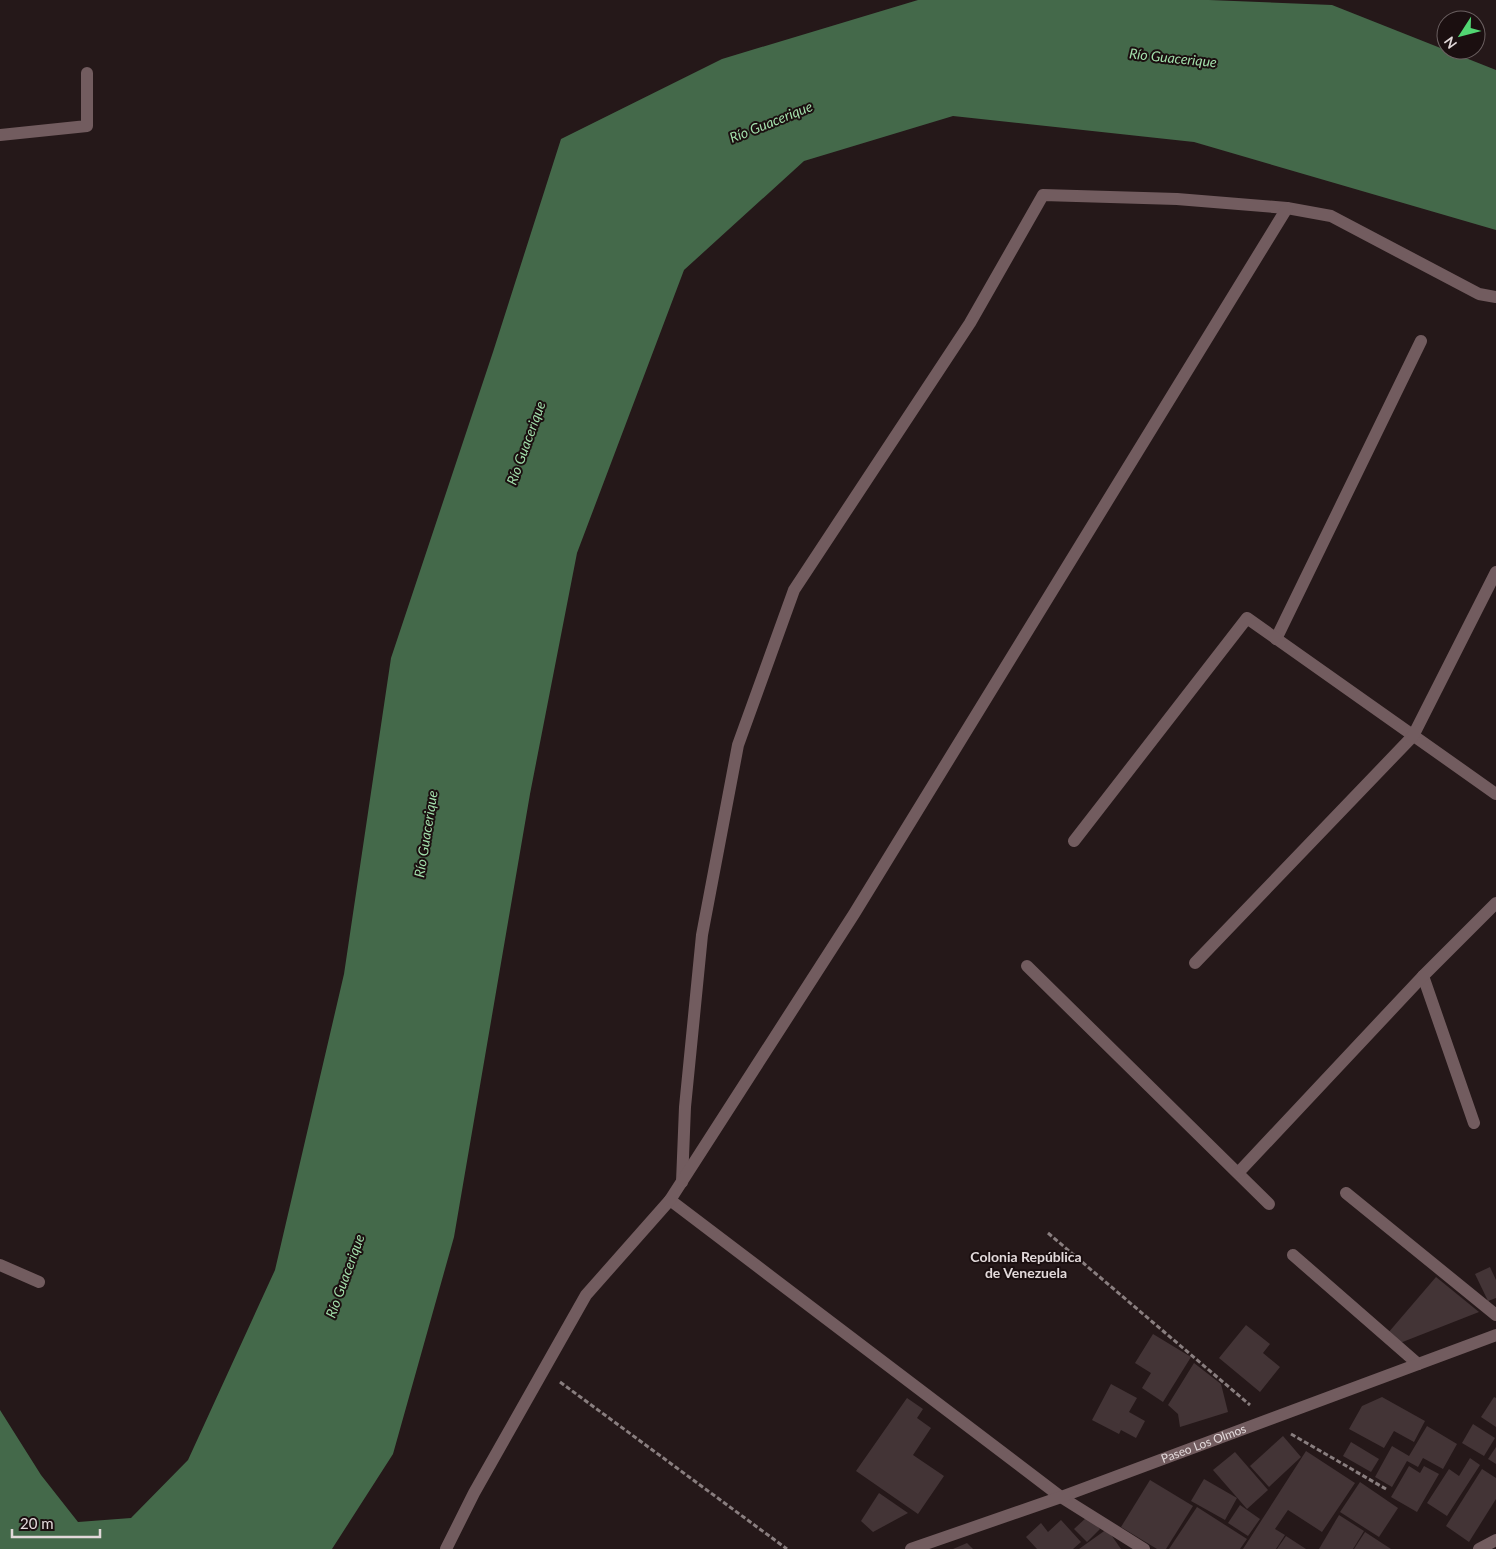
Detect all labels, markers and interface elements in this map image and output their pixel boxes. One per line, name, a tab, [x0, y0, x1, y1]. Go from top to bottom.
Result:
north arrow	[1436, 10, 1486, 60]
text: N	[1440, 34, 1460, 52]
water label: Río Guacerique	[1128, 44, 1218, 71]
water label: Río Guacerique	[727, 97, 815, 146]
water label: Río Guacerique	[502, 398, 549, 487]
water label: Río Guacerique	[410, 789, 441, 879]
water label: Río Guacerique	[321, 1231, 368, 1320]
district label: Colonia República de Venezuela	[970, 1248, 1082, 1281]
street label: Paseo Los Olmos	[1159, 1421, 1248, 1466]
scale bar	[12, 1506, 100, 1538]
text: 20 m	[20, 1514, 54, 1532]

